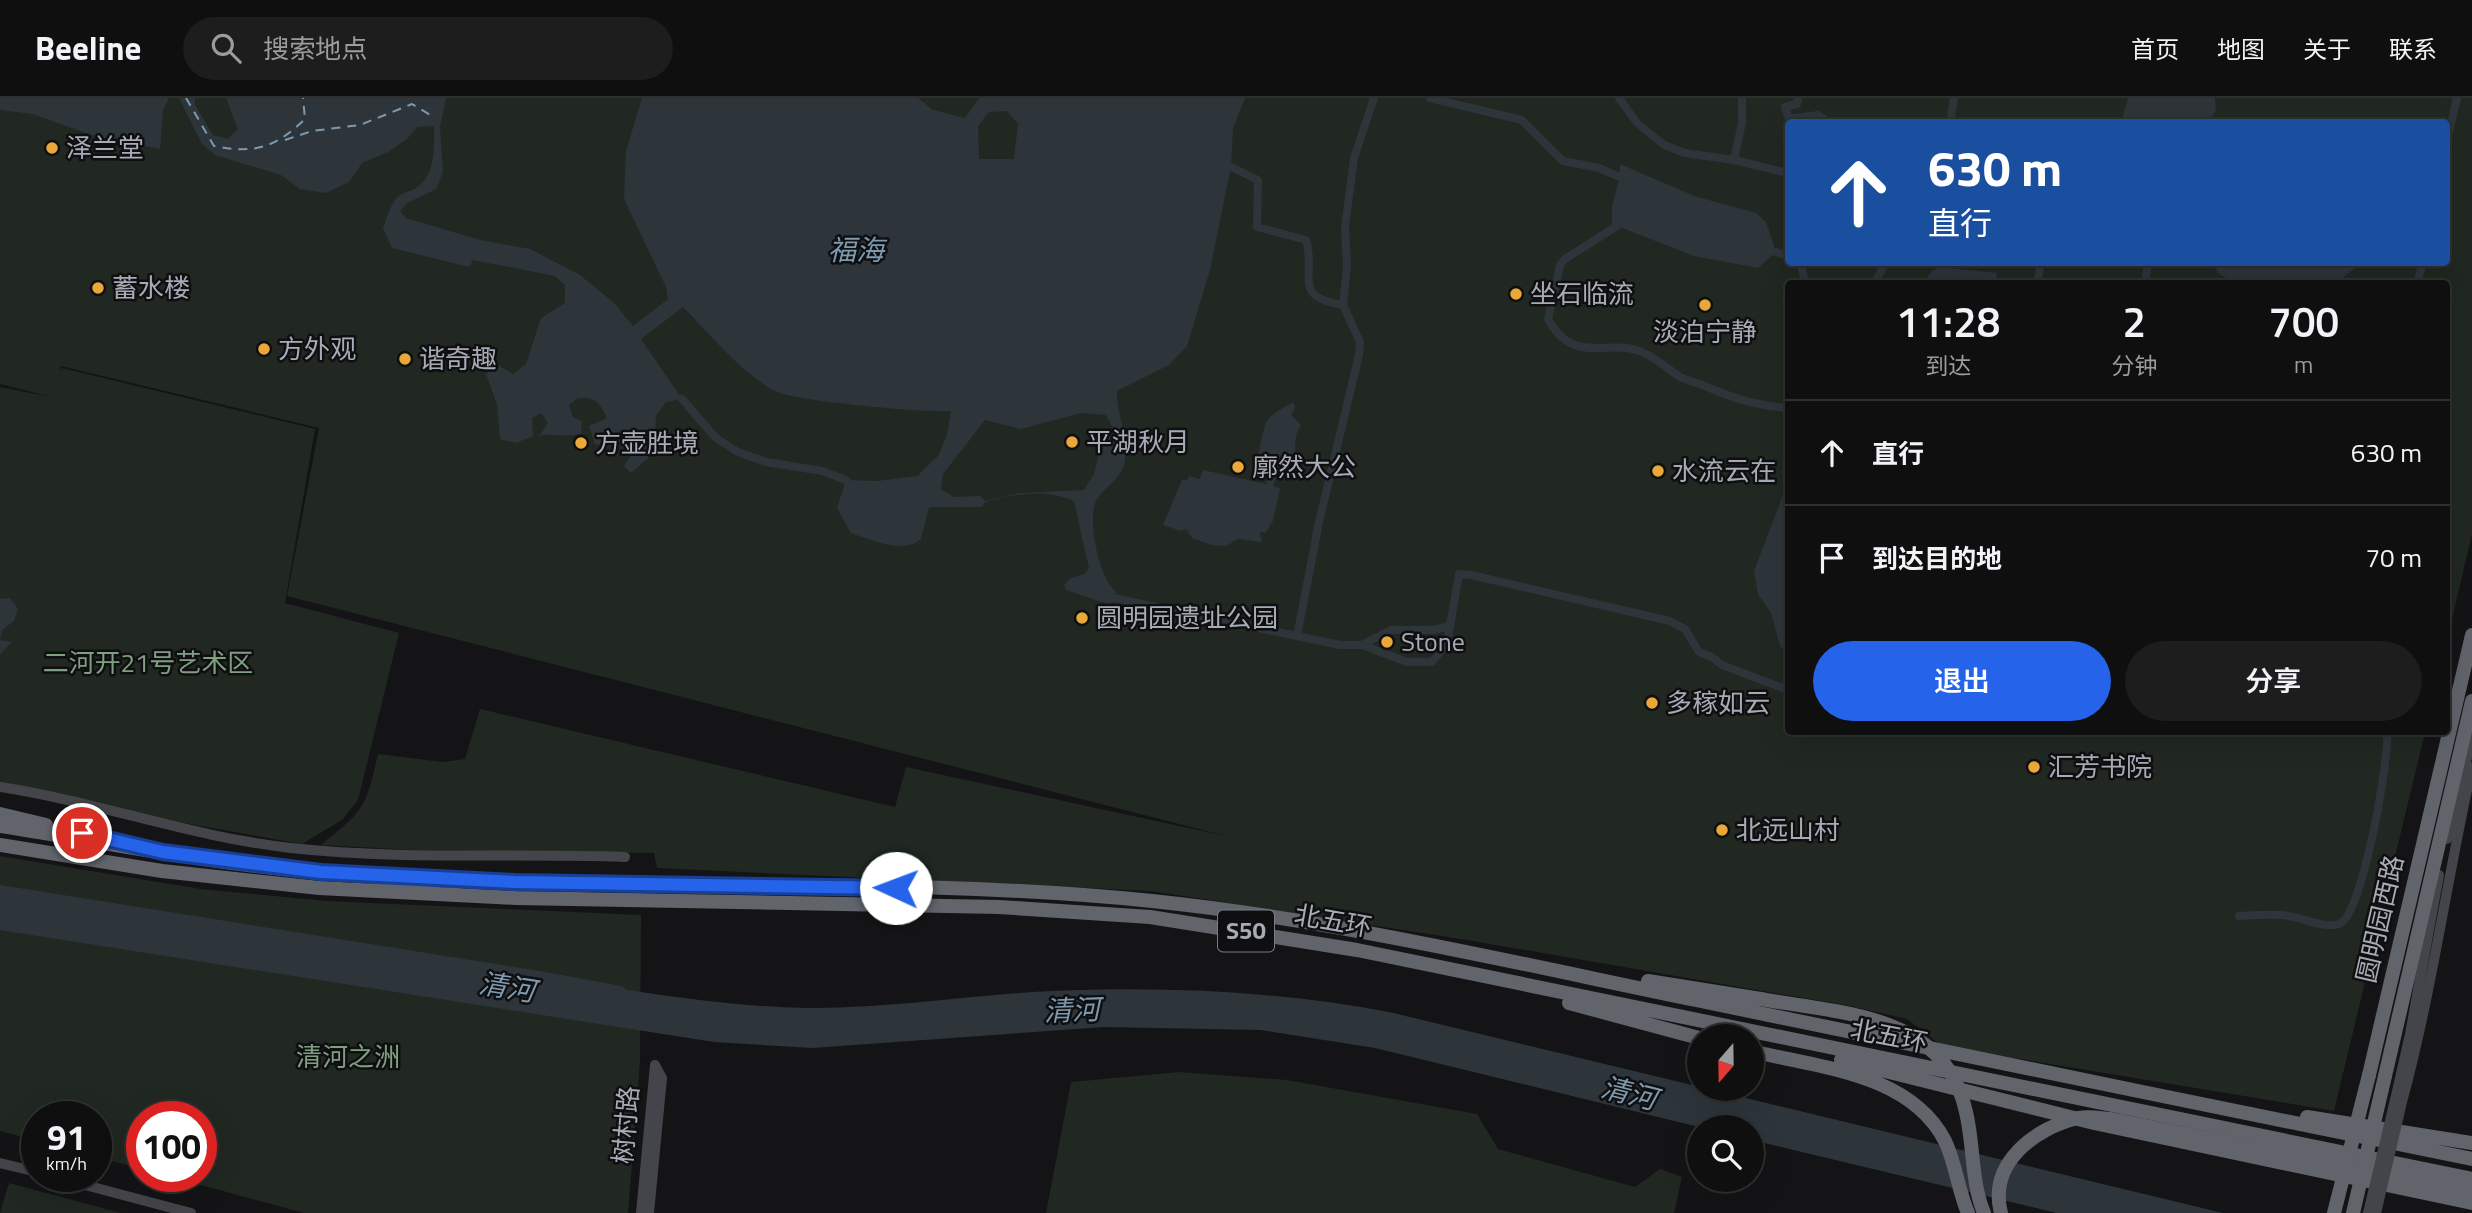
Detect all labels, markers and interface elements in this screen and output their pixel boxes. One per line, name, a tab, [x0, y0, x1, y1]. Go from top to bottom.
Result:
search box	[183, 17, 673, 80]
text: Beeline	[35, 23, 141, 73]
icon: search	[207, 29, 245, 67]
text: 搜索地点	[263, 29, 367, 68]
text: 首页	[2131, 31, 2179, 67]
text: 地图	[2217, 31, 2265, 67]
text: 关于	[2303, 31, 2351, 67]
text: 联系	[2389, 31, 2437, 67]
place label: 泽兰堂	[66, 128, 144, 167]
text: 630 m	[1928, 130, 2062, 205]
marker: 泽兰堂	[44, 140, 60, 156]
icon: ahead	[1813, 147, 1904, 238]
text: 直行	[1928, 199, 1992, 247]
water label: 福海	[828, 228, 888, 271]
place label: 蓄水楼	[112, 268, 190, 307]
place label: 坐石临流	[1530, 274, 1634, 313]
marker: 蓄水楼	[90, 280, 106, 296]
marker: 坐石临流	[1508, 286, 1524, 302]
text: 11:28	[1896, 289, 2000, 353]
text: 2	[2123, 289, 2146, 353]
text: 700	[2268, 289, 2339, 353]
marker: 淡泊宁静	[1697, 297, 1713, 313]
place label: 淡泊宁静	[1653, 312, 1757, 351]
place label: 方外观	[278, 329, 356, 368]
place label: 谐奇趣	[419, 339, 497, 378]
marker: 方外观	[256, 341, 272, 357]
text: m	[2294, 347, 2313, 382]
text: 到达	[1925, 348, 1971, 383]
text: 分钟	[2111, 348, 2157, 383]
marker: 谐奇趣	[397, 351, 413, 367]
place label: 平湖秋月	[1086, 422, 1190, 461]
place label: 方壶胜境	[595, 423, 699, 462]
text: 630 m	[2351, 433, 2422, 472]
marker: 平湖秋月	[1064, 434, 1080, 450]
icon: ahead	[1813, 434, 1851, 472]
text: 直行	[1872, 434, 1924, 473]
marker: 方壶胜境	[573, 435, 589, 451]
place label: 廓然大公	[1252, 447, 1356, 486]
place label: 水流云在	[1672, 451, 1776, 490]
marker: 廓然大公	[1230, 459, 1246, 475]
marker: 水流云在	[1650, 463, 1666, 479]
text: 70 m	[2365, 538, 2422, 577]
icon: arrive	[1813, 539, 1851, 577]
text: 到达目的地	[1872, 539, 2002, 578]
place label: 圆明园遗址公园	[1096, 598, 1278, 637]
marker: 圆明园遗址公园	[1074, 610, 1090, 626]
place label: Stone	[1401, 622, 1465, 661]
marker: Stone	[1379, 634, 1395, 650]
button: 退出	[1813, 641, 2111, 721]
button: 分享	[2125, 641, 2422, 721]
park label: 二河开21号艺术区	[42, 643, 254, 682]
place label: 多稼如云	[1666, 683, 1770, 722]
marker: 多稼如云	[1644, 695, 1660, 711]
place label: 汇芳书院	[2048, 747, 2152, 786]
marker: 汇芳书院	[2026, 759, 2042, 775]
pin	[52, 803, 112, 863]
place label: 北远山村	[1736, 810, 1840, 849]
icon: arrive	[63, 814, 101, 852]
marker: 北远山村	[1714, 822, 1730, 838]
position arrow	[859, 851, 933, 925]
street label: 圆明园西路	[2346, 851, 2413, 987]
street label: 北五环	[1291, 895, 1375, 946]
road number: S50	[1218, 910, 1274, 952]
water label: 清河	[476, 961, 543, 1013]
water label: 清河	[1043, 987, 1106, 1032]
street label: 北五环	[1847, 1009, 1931, 1062]
north arrow	[1687, 1024, 1764, 1101]
map controls	[1687, 1024, 1764, 1192]
park label: 清河之洲	[296, 1037, 400, 1076]
water label: 清河	[1597, 1065, 1666, 1121]
street label: 树村路	[603, 1084, 648, 1166]
speed limit sign: 100	[126, 1101, 217, 1192]
text: 91	[47, 1110, 86, 1164]
button: search	[1687, 1115, 1764, 1192]
text: km/h	[46, 1150, 87, 1177]

